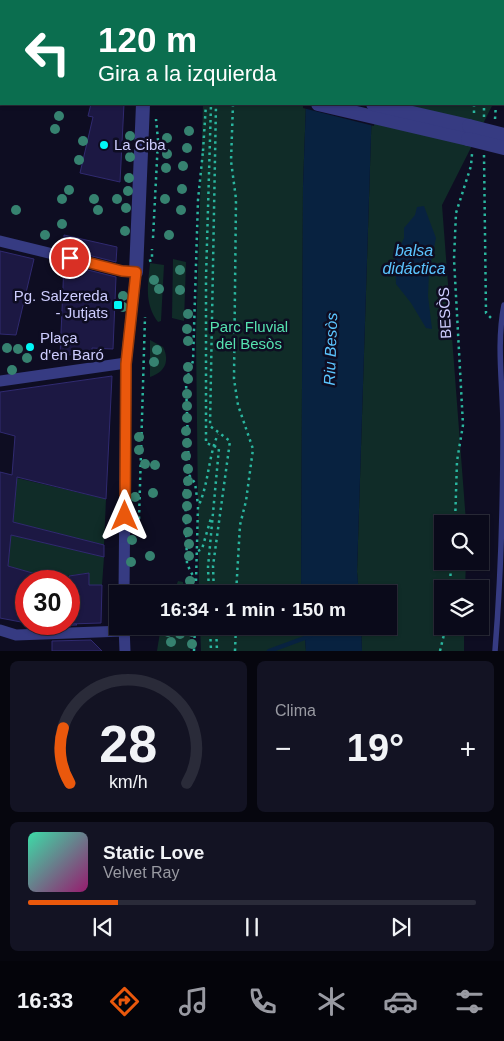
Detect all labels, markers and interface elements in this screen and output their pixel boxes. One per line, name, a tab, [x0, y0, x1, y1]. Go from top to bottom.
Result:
icon: left	[15, 20, 80, 85]
text: 120 m	[98, 20, 197, 59]
text: Gira a la izquierda	[98, 61, 277, 86]
place label: La Ciba	[114, 136, 166, 153]
marker: La Ciba	[98, 139, 110, 151]
pin	[49, 237, 91, 279]
water label: balsa didáctica	[382, 242, 446, 277]
icon: arrive	[56, 244, 84, 272]
place label: Pg. Salzereda - Jutjats	[14, 287, 109, 321]
street label: BESÒS	[435, 287, 454, 339]
marker: Pg. Salzereda - Jutjats	[112, 299, 124, 311]
water label: Riu Besòs	[321, 312, 340, 386]
park label: Parc Fluvial del Besòs	[210, 318, 288, 352]
place label: Plaça d'en Baró	[40, 329, 104, 363]
marker: Plaça d'en Baró	[24, 341, 36, 353]
position arrow	[98, 489, 150, 541]
map controls	[434, 515, 489, 635]
button: search	[434, 515, 489, 570]
speed limit sign: 30	[15, 570, 80, 635]
button: layers	[434, 580, 489, 635]
text: 16:34 · 1 min · 150 m	[160, 599, 346, 620]
text: Clima	[275, 702, 316, 719]
text: 28	[100, 715, 157, 773]
text: 19°	[347, 727, 404, 769]
text: −	[275, 733, 291, 764]
text: +	[460, 733, 476, 764]
text: km/h	[109, 772, 148, 792]
text: Static Love	[103, 842, 204, 863]
text: Velvet Ray	[103, 864, 179, 881]
icon: previous	[89, 913, 117, 941]
icon: pause	[238, 913, 266, 941]
icon: next	[387, 913, 415, 941]
icon: directions	[107, 984, 142, 1019]
icon: music	[176, 984, 211, 1019]
icon: phone	[245, 984, 280, 1019]
icon: climate	[314, 984, 349, 1019]
icon: car	[383, 984, 418, 1019]
icon: filters	[452, 984, 487, 1019]
text: 16:33	[17, 988, 73, 1013]

